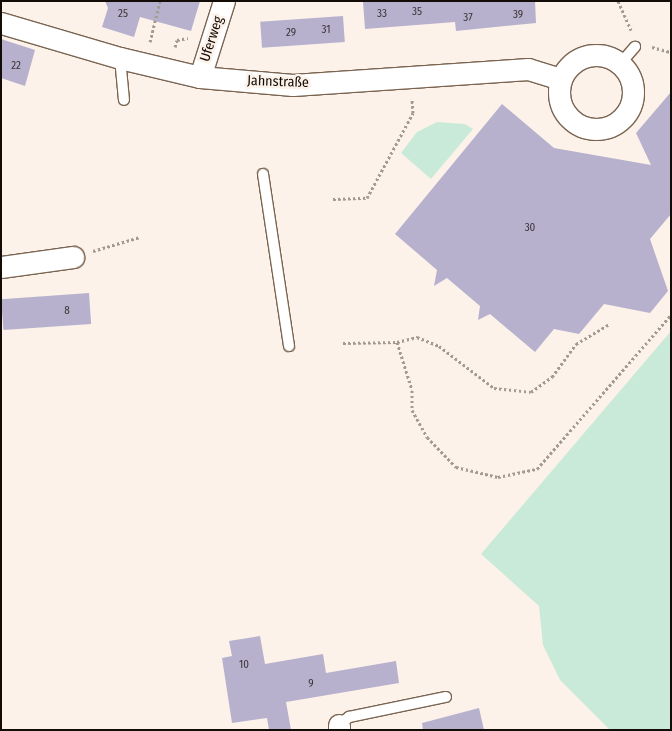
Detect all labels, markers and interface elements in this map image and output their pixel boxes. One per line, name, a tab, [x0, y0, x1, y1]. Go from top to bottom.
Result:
house number: 35	[412, 5, 422, 19]
house number: 25	[118, 7, 128, 21]
house number: 33	[377, 7, 387, 21]
house number: 39	[513, 8, 523, 22]
house number: 37	[463, 11, 473, 25]
street label: Uferweg	[197, 14, 227, 64]
house number: 31	[322, 23, 330, 37]
house number: 29	[286, 26, 296, 40]
house number: 22	[11, 59, 21, 73]
street label: Jahnstraße	[247, 73, 309, 91]
house number: 30	[525, 221, 535, 235]
house number: 8	[64, 304, 70, 318]
house number: 10	[239, 658, 249, 672]
house number: 9	[308, 677, 314, 691]

